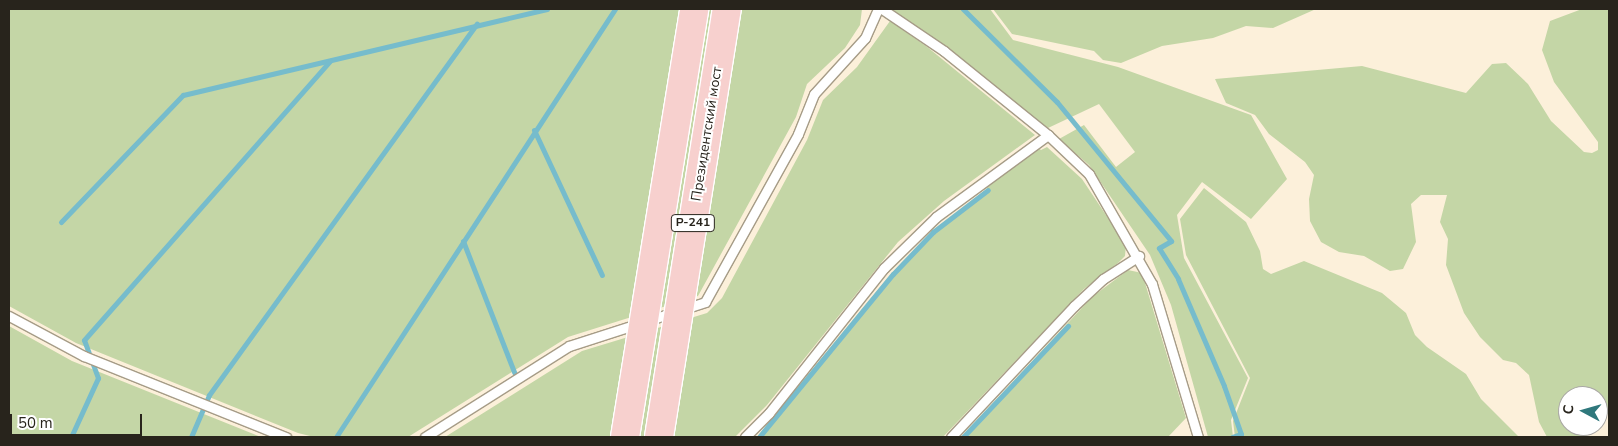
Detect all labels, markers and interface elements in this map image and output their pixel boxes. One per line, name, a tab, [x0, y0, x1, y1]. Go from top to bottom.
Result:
street label: Президентский мост	[688, 66, 726, 202]
road number: Р-241	[670, 214, 716, 232]
north arrow	[1558, 386, 1608, 436]
scale bar	[12, 404, 145, 436]
text: С	[1559, 404, 1579, 415]
text: 50 m	[18, 413, 53, 433]

